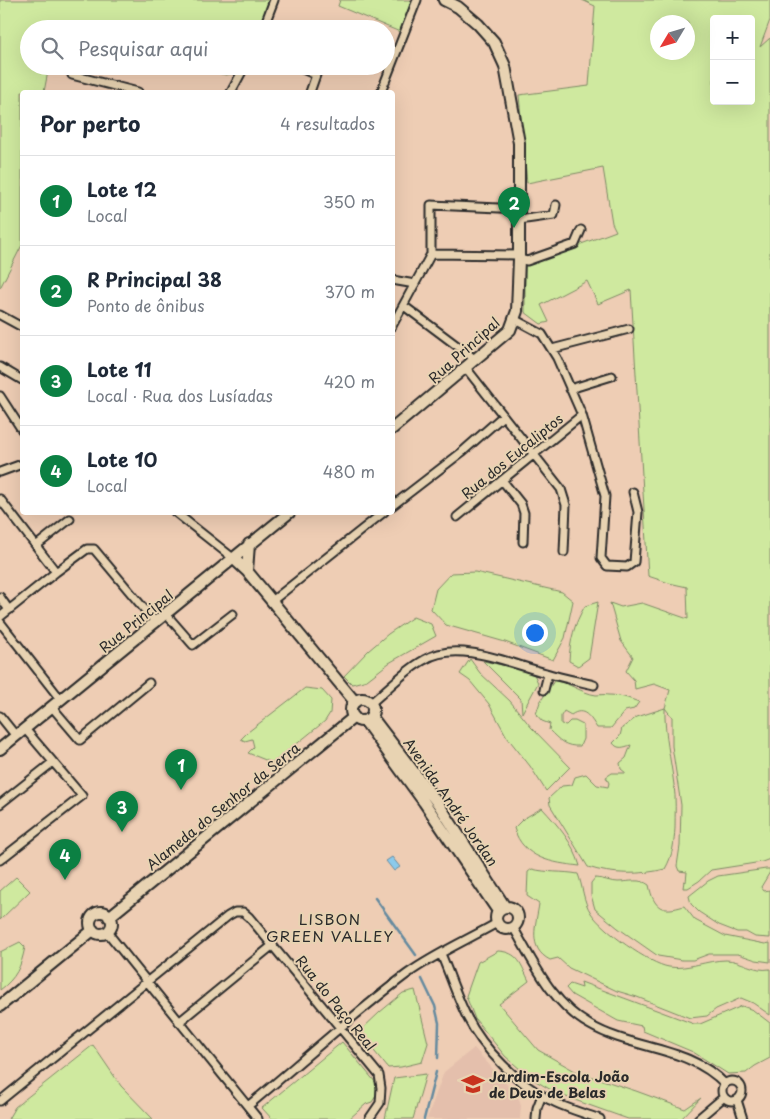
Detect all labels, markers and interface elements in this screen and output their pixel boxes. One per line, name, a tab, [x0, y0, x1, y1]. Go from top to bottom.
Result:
north arrow	[650, 15, 695, 60]
map controls	[710, 15, 755, 105]
button: +	[710, 15, 755, 60]
search box	[20, 20, 395, 75]
icon: search	[38, 34, 66, 62]
text: Pesquisar aqui	[78, 34, 208, 62]
button: −	[710, 60, 755, 105]
text: Por perto	[40, 107, 140, 139]
text: 4 resultados	[280, 111, 375, 135]
text: Lote 12	[87, 175, 157, 203]
pin: 2	[498, 187, 530, 228]
text: 1	[52, 189, 60, 213]
text: 350 m	[323, 189, 375, 213]
text: Local	[87, 203, 128, 227]
text: R Principal 38	[87, 265, 222, 293]
text: 2	[50, 279, 62, 303]
text: 370 m	[325, 279, 375, 303]
text: Ponto de ônibus	[87, 293, 204, 317]
street label: Rua Principal	[424, 312, 504, 388]
text: Lote 11	[87, 355, 152, 383]
text: 3	[51, 369, 61, 393]
text: 420 m	[324, 369, 375, 393]
text: Local · Rua dos Lusíadas	[87, 383, 273, 407]
street label: Rua dos Eucaliptos	[457, 408, 567, 504]
text: Lote 10	[87, 445, 157, 473]
text: 4	[51, 459, 61, 483]
text: 480 m	[323, 459, 375, 483]
text: Local	[87, 473, 128, 497]
street label: Rua Principal	[94, 585, 178, 657]
your location	[522, 620, 548, 646]
street label: Avenida André Jordan	[399, 734, 503, 870]
street label: Alameda do Senhor da Serra	[142, 737, 304, 875]
pin: 1	[165, 749, 197, 790]
pin: 3	[106, 791, 138, 832]
pin: 4	[49, 839, 81, 880]
district label: LISBON GREEN VALLEY	[266, 907, 394, 947]
street label: Rua do Paço Real	[291, 951, 381, 1055]
place label: Jardim-Escola João de Deus de Belas	[489, 1066, 629, 1103]
school or university icon: Jardim-Escola João de Deus de Belas	[460, 1071, 486, 1097]

